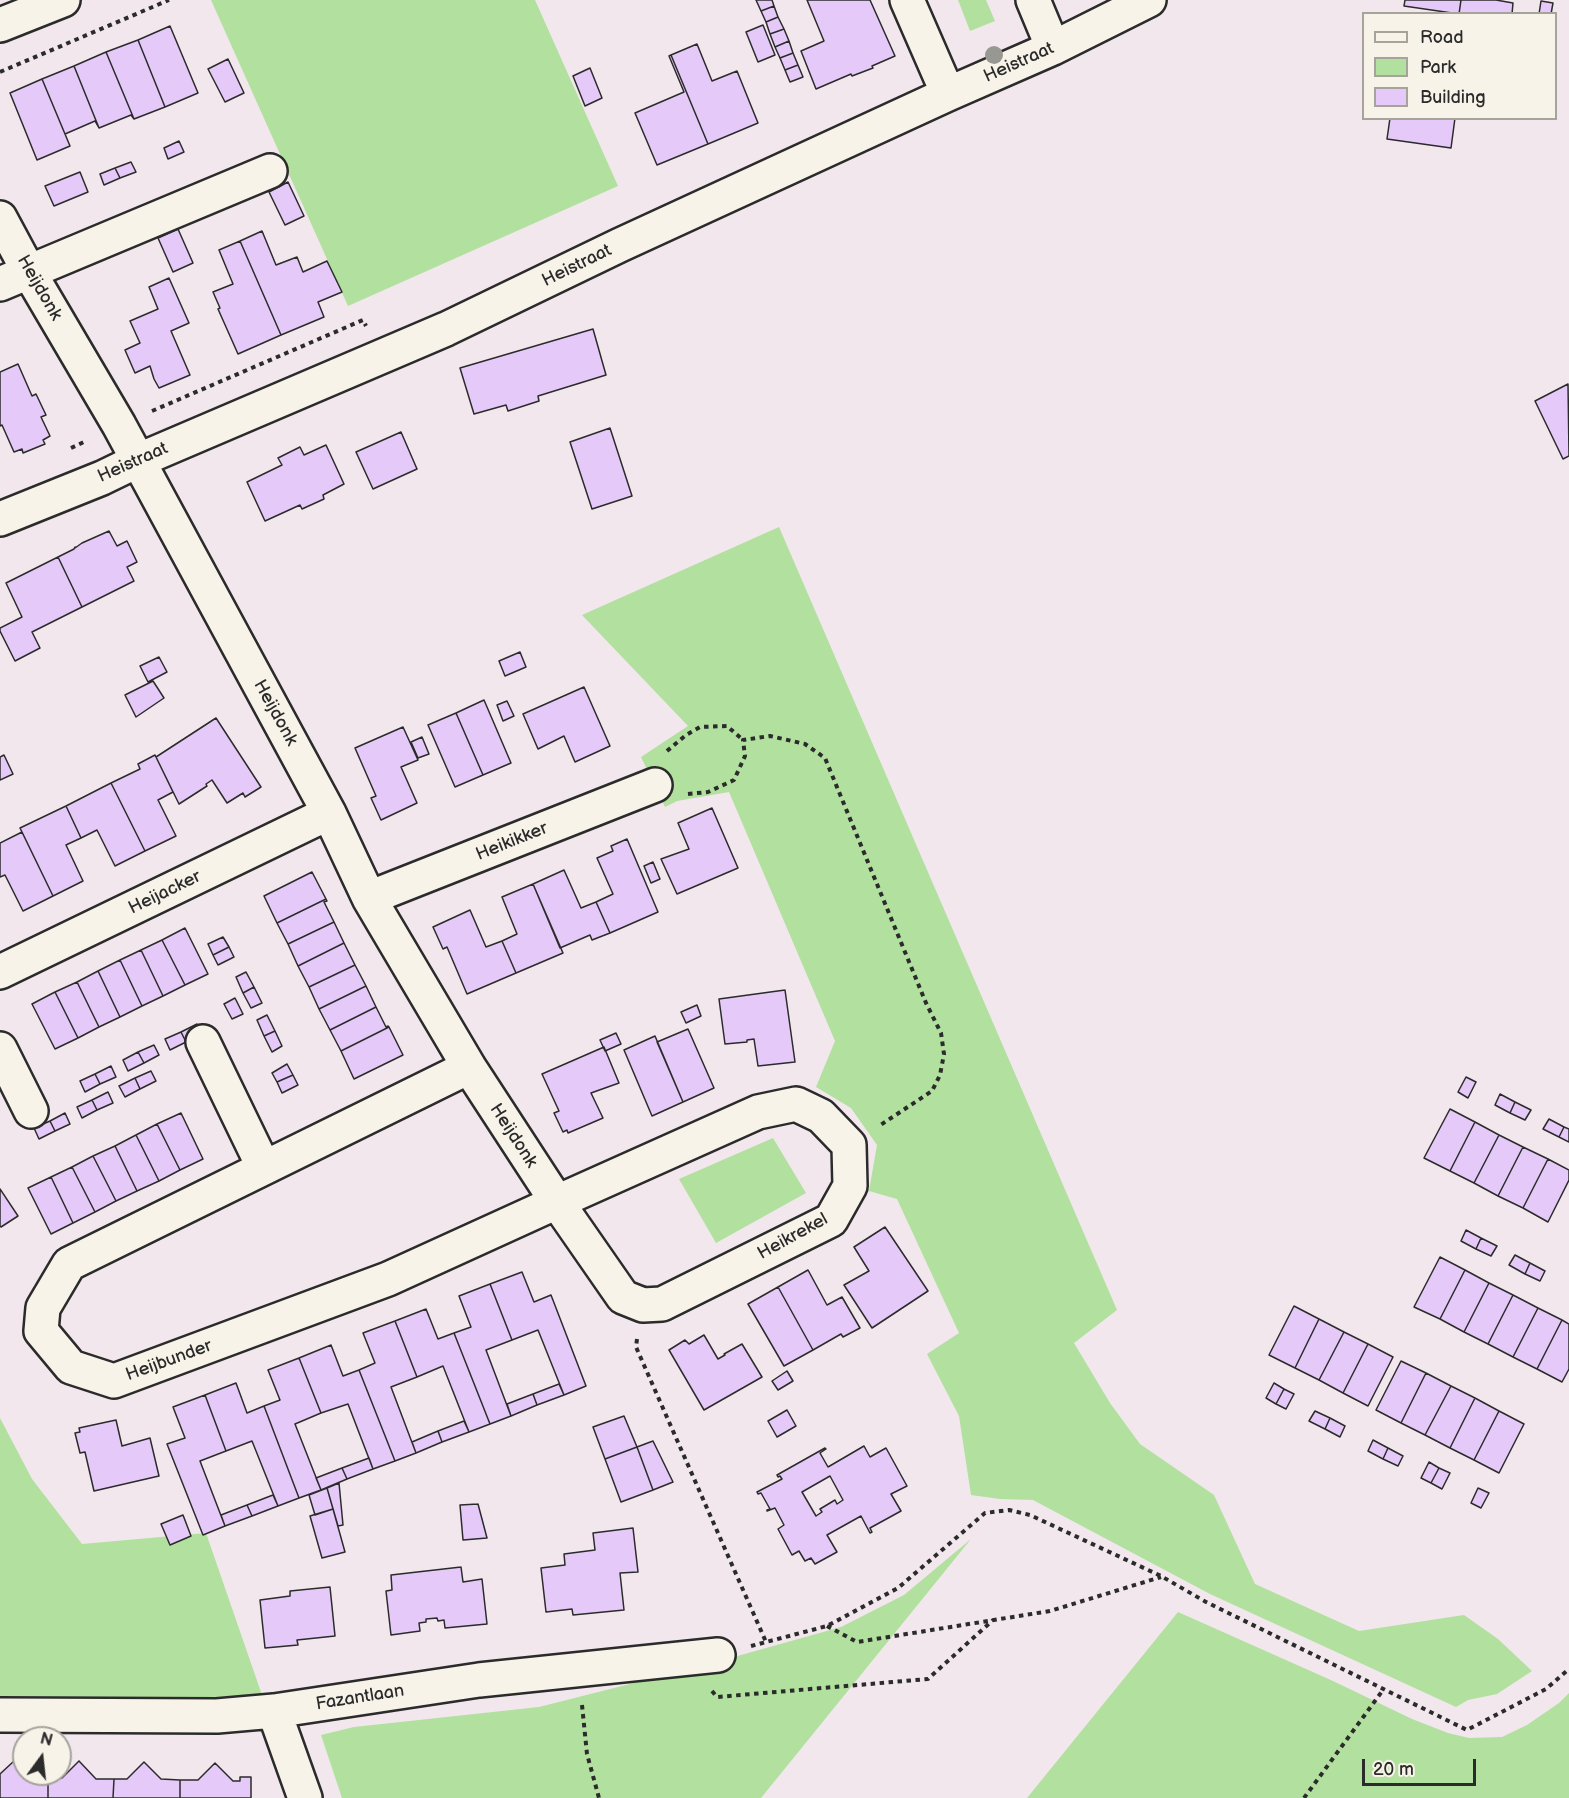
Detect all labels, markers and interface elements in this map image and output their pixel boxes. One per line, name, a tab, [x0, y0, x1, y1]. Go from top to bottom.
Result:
legend	[1362, 12, 1557, 120]
text: Road	[1420, 27, 1464, 48]
street label: Heistraat	[981, 38, 1057, 88]
text: Park	[1420, 57, 1456, 78]
text: Building	[1420, 87, 1486, 108]
street label: Heistraat	[539, 240, 615, 292]
street label: Heijdonk	[12, 251, 66, 325]
street label: Heistraat	[95, 438, 171, 488]
street label: Heijdonk	[248, 676, 302, 750]
street label: Heikikker	[473, 818, 551, 866]
street label: Heijacker	[125, 866, 205, 920]
street label: Heijdonk	[484, 1100, 542, 1172]
street label: Heikrekel	[754, 1209, 832, 1265]
street label: Heijbunder	[123, 1335, 215, 1387]
street label: Fazantlaan	[314, 1680, 406, 1716]
north arrow	[12, 1726, 72, 1786]
text: N	[38, 1729, 55, 1751]
scale bar	[1365, 1747, 1479, 1785]
text: 20 m	[1373, 1759, 1414, 1780]

